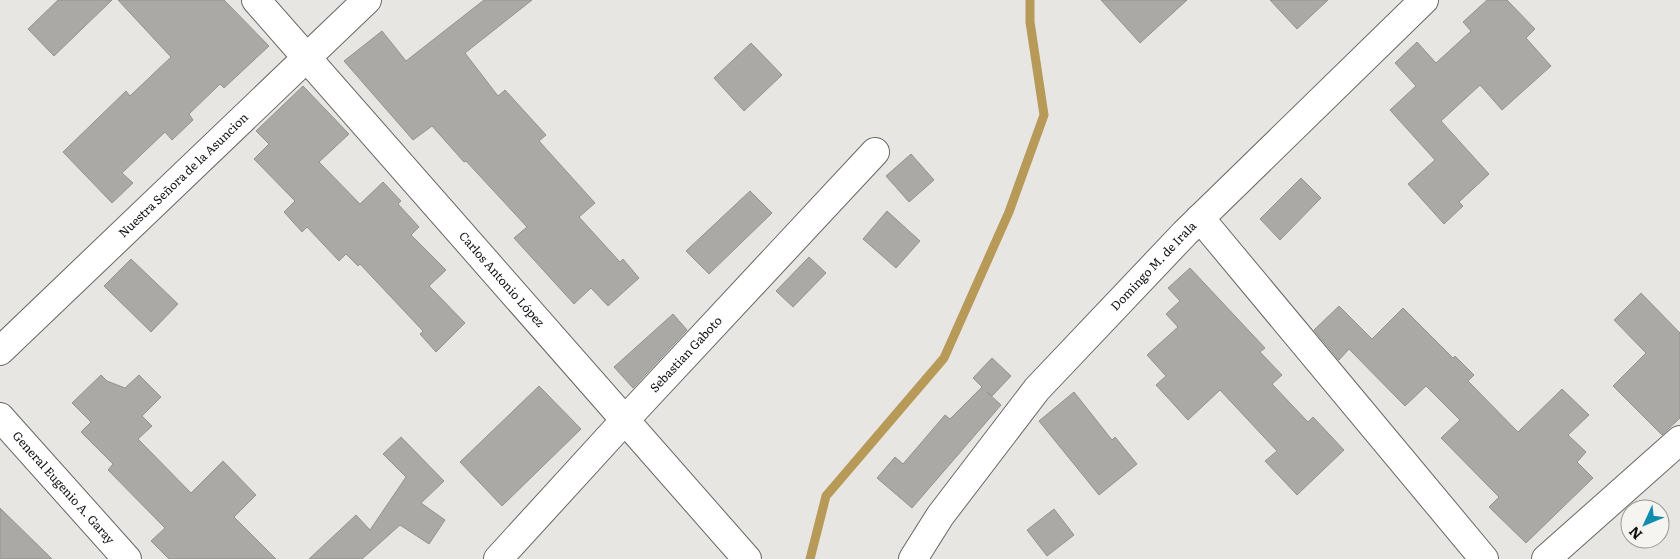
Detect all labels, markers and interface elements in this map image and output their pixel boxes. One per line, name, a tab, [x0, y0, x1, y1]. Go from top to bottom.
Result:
street label: Nuestra Señora de la Asuncion	[114, 108, 252, 241]
street label: Domingo M. de Irala	[1106, 216, 1200, 314]
street label: Carlos Antonio López	[455, 227, 549, 331]
street label: Sebastian Gaboto	[645, 311, 726, 396]
street label: General Eugenio A. Garay	[9, 427, 119, 548]
north arrow	[1620, 499, 1670, 549]
text: N	[1623, 522, 1646, 545]

